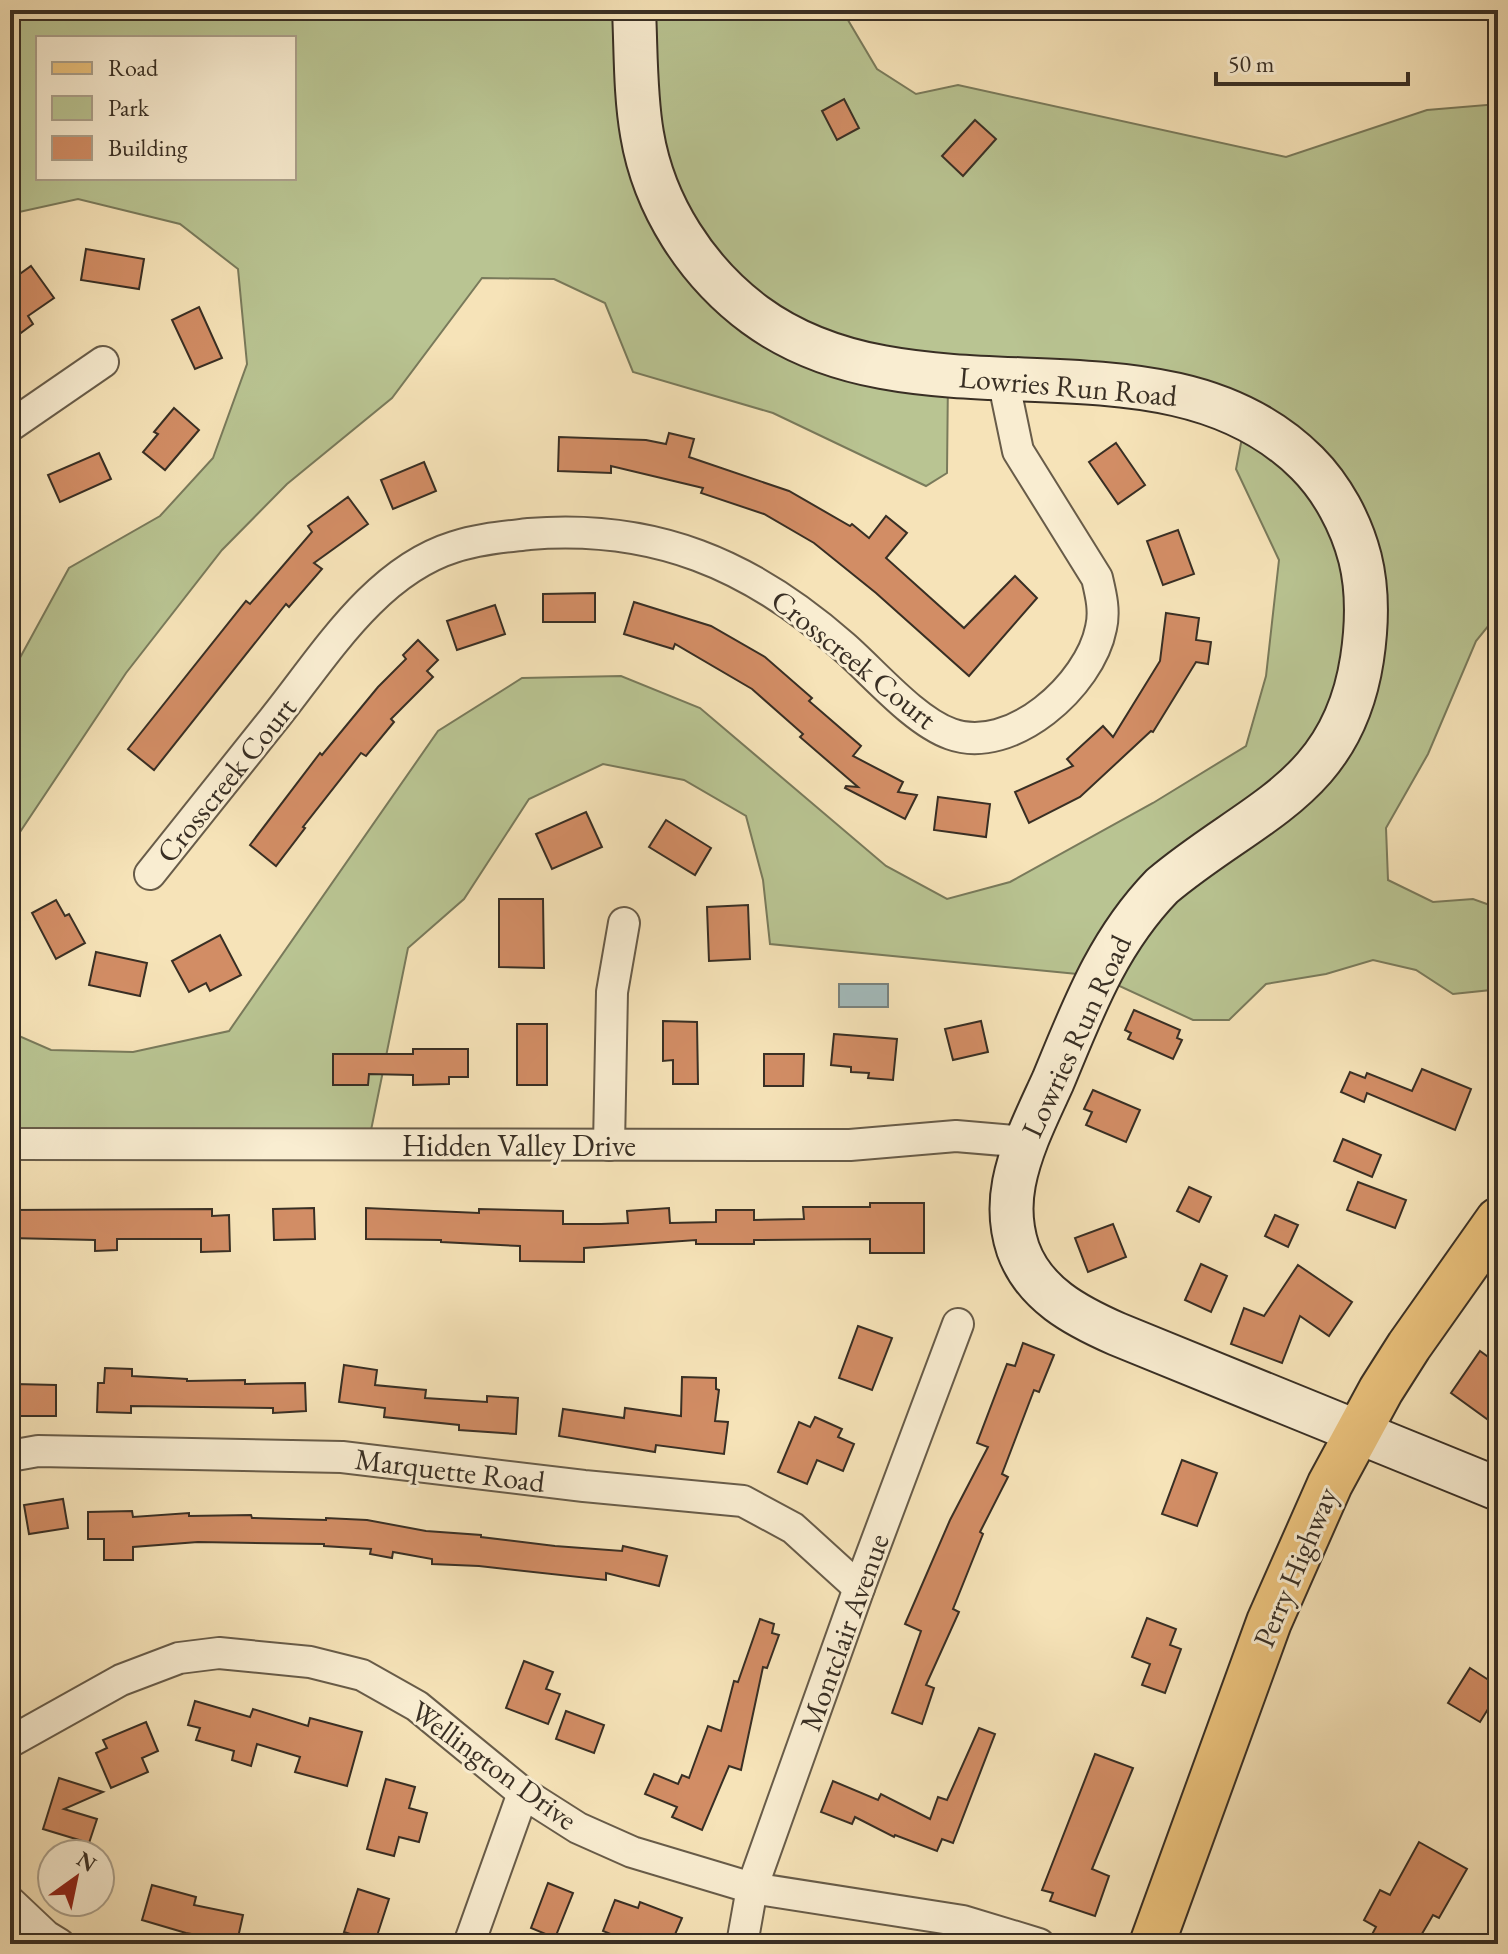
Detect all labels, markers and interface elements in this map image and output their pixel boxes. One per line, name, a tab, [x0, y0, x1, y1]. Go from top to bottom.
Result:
legend	[36, 36, 296, 180]
scale bar	[1216, 36, 1408, 86]
text: 50 m	[1228, 48, 1275, 79]
text: Road	[108, 52, 159, 83]
text: Park	[108, 92, 150, 123]
text: Building	[108, 132, 188, 163]
street label: Lowries Run Road	[957, 357, 1180, 415]
street label: Crosscreek Court	[763, 580, 945, 738]
street label: Crosscreek Court	[147, 689, 305, 871]
street label: Lowries Run Road	[1012, 928, 1140, 1144]
street label: Hidden Valley Drive	[402, 1126, 636, 1165]
street label: Marquette Road	[353, 1439, 548, 1501]
street label: Perry Highway	[1244, 1480, 1347, 1653]
street label: Montclair Avenue	[790, 1528, 898, 1736]
street label: Wellington Drive	[403, 1691, 585, 1839]
north arrow	[36, 1838, 116, 1918]
text: N	[71, 1845, 102, 1879]

